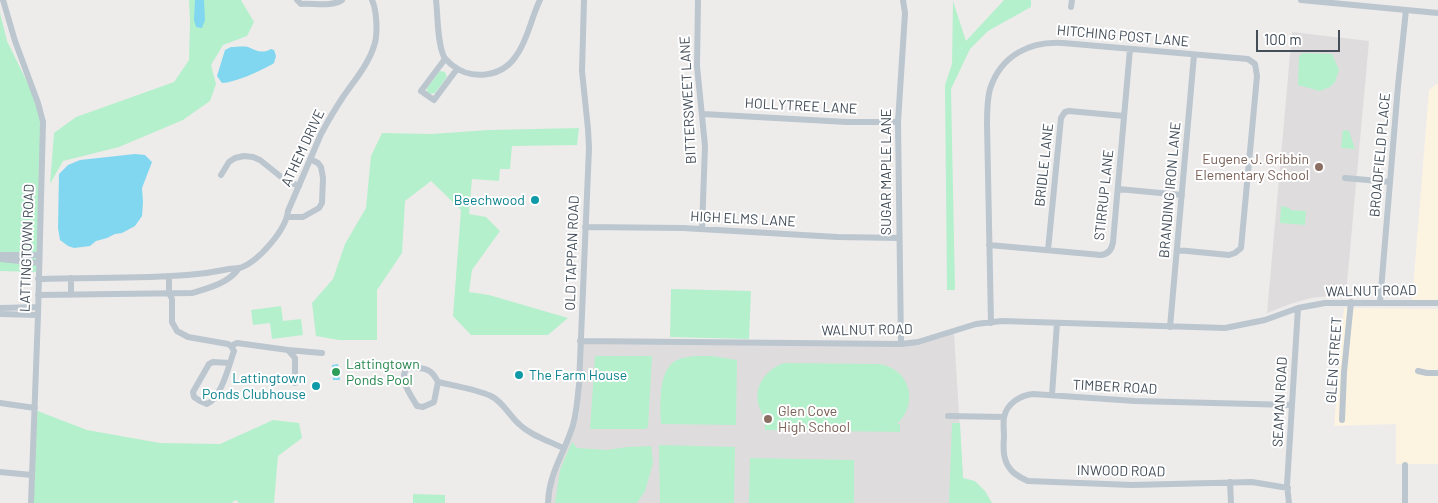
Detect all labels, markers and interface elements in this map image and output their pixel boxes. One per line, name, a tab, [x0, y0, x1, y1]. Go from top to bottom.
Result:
scale bar	[1258, 20, 1342, 52]
street label: HITCHING POST LANE	[1056, 22, 1190, 50]
text: 100 m	[1264, 30, 1302, 48]
street label: BITTERSWEET LANE	[676, 36, 700, 164]
street label: BROADFIELD PLACE	[1366, 92, 1394, 218]
street label: HOLLYTREE LANE	[744, 95, 858, 117]
street label: ATHEM DRIVE	[278, 107, 328, 189]
street label: SUGAR MAPLE LANE	[878, 109, 894, 235]
street label: BRANDING IRON LANE	[1156, 121, 1184, 259]
street label: BRIDLE LANE	[1031, 123, 1057, 207]
street label: STIRRUP LANE	[1091, 149, 1117, 241]
place label: Eugene J. Gribbin Elementary School	[1195, 151, 1309, 184]
marker: Eugene J. Gribbin Elementary School	[1313, 161, 1325, 173]
street label: LATTINGTOWN ROAD	[16, 184, 38, 312]
place label: Beechwood	[454, 192, 525, 208]
marker: Beechwood	[529, 194, 541, 206]
street label: OLD TAPPAN ROAD	[562, 195, 582, 311]
street label: HIGH ELMS LANE	[690, 208, 796, 230]
street label: WALNUT ROAD	[1325, 282, 1417, 300]
street label: GLEN STREET	[1323, 316, 1345, 404]
street label: WALNUT ROAD	[821, 321, 913, 339]
place label: Lattingtown Ponds Pool	[346, 356, 420, 388]
street label: SEAMAN ROAD	[1269, 356, 1291, 448]
marker: Lattingtown Ponds Pool	[330, 366, 342, 378]
place label: The Farm House	[529, 367, 627, 383]
marker: The Farm House	[513, 369, 525, 381]
place label: Lattingtown Ponds Clubhouse	[202, 370, 306, 402]
street label: TIMBER ROAD	[1072, 376, 1158, 398]
marker: Lattingtown Ponds Clubhouse	[310, 380, 322, 392]
place label: Glen Cove High School	[778, 403, 850, 436]
marker: Glen Cove High School	[762, 413, 774, 425]
street label: INWOOD ROAD	[1077, 462, 1165, 480]

